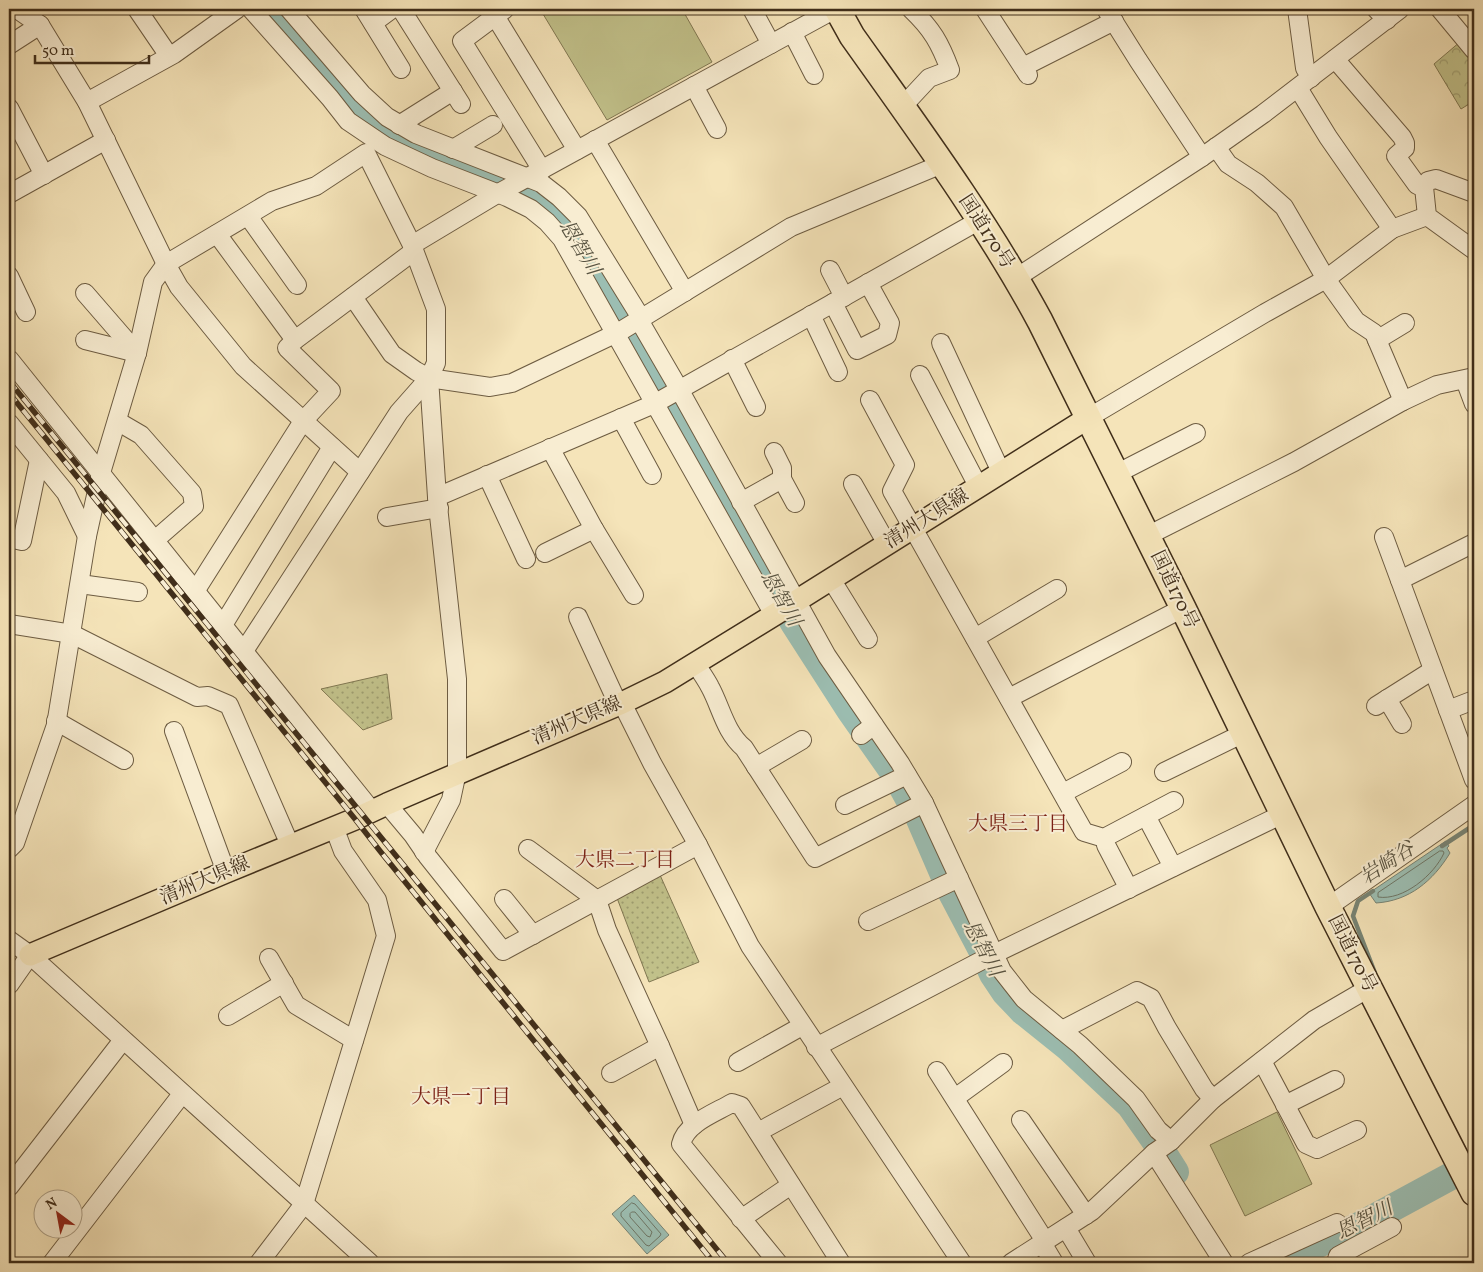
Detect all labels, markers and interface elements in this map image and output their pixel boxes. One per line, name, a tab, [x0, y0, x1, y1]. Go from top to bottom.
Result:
scale bar	[35, 32, 149, 64]
text: 50 m	[42, 41, 74, 62]
street label: 国道170号	[952, 190, 1020, 274]
water label: 恩智川	[552, 215, 607, 283]
street label: 清州大県線	[880, 483, 974, 555]
street label: 国道170号	[1144, 546, 1204, 634]
water label: 恩智川	[753, 566, 808, 634]
street label: 清州大県線	[528, 690, 626, 752]
district label: 大県三丁目	[968, 811, 1068, 839]
water label: 岩崎谷	[1355, 835, 1422, 892]
district label: 大県二丁目	[575, 847, 675, 875]
street label: 清州大県線	[156, 850, 254, 912]
street label: 国道170号	[1321, 911, 1383, 997]
water label: 恩智川	[956, 916, 1009, 984]
district label: 大県一丁目	[411, 1084, 511, 1112]
north arrow	[32, 1190, 82, 1240]
text: N	[43, 1193, 61, 1215]
water label: 恩智川	[1332, 1194, 1400, 1247]

